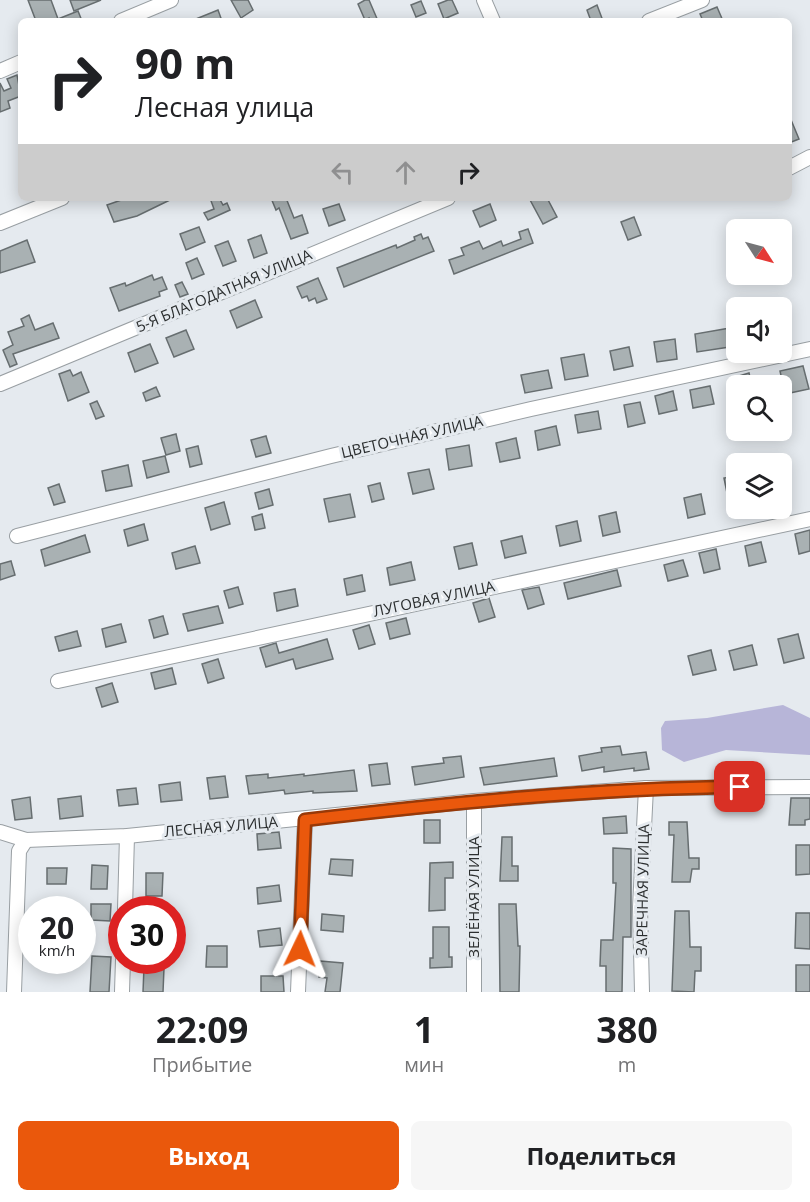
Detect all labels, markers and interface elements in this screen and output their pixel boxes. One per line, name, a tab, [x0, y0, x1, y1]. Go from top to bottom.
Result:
text: 90 m	[135, 34, 235, 91]
icon: right	[36, 42, 114, 120]
text: Лесная улица	[135, 88, 314, 125]
icon: left	[326, 156, 359, 189]
icon: ahead	[389, 156, 422, 189]
icon: right	[452, 156, 485, 189]
north arrow	[726, 219, 792, 285]
map controls	[726, 219, 792, 519]
street label: 5-Я БЛАГОДАТНАЯ УЛИЦА	[133, 244, 315, 336]
button: sound	[726, 297, 792, 363]
button: search	[726, 375, 792, 441]
street label: ЦВЕТОЧНАЯ УЛИЦА	[339, 410, 485, 462]
button: layers	[726, 453, 792, 519]
street label: ЛУГОВАЯ УЛИЦА	[371, 575, 497, 621]
pin	[714, 761, 765, 812]
icon: arrive	[723, 770, 756, 803]
street label: ЛЕСНАЯ УЛИЦА	[163, 811, 279, 841]
street label: ЗАРЕЧНАЯ УЛИЦА	[631, 823, 653, 956]
street label: ЗЕЛЁНАЯ УЛИЦА	[463, 836, 483, 958]
speed limit sign: 30	[108, 896, 186, 974]
text: 20	[40, 907, 74, 948]
position arrow	[268, 917, 332, 981]
text: km/h	[39, 940, 75, 960]
text: 22:09	[156, 1005, 248, 1054]
text: 1	[414, 1005, 434, 1054]
text: 380	[596, 1005, 658, 1054]
text: Прибытие	[152, 1051, 252, 1078]
text: мин	[404, 1051, 444, 1078]
text: m	[618, 1051, 636, 1078]
button: Выход	[18, 1121, 399, 1190]
button: Поделиться	[411, 1121, 792, 1190]

